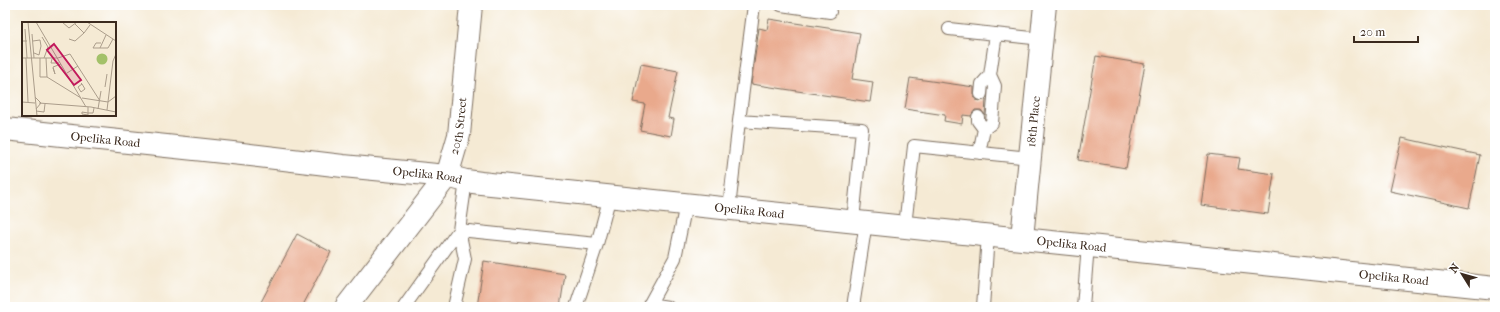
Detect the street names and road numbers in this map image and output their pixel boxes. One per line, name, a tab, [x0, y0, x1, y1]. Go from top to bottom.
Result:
street label: 18th Place	[1024, 95, 1043, 148]
street label: 20th Street	[447, 96, 470, 156]
street label: Opelika Road	[70, 129, 141, 150]
street label: Opelika Road	[392, 164, 464, 187]
street label: Opelika Road	[714, 200, 785, 221]
street label: Opelika Road	[1036, 234, 1108, 255]
street label: Opelika Road	[1358, 267, 1430, 288]

